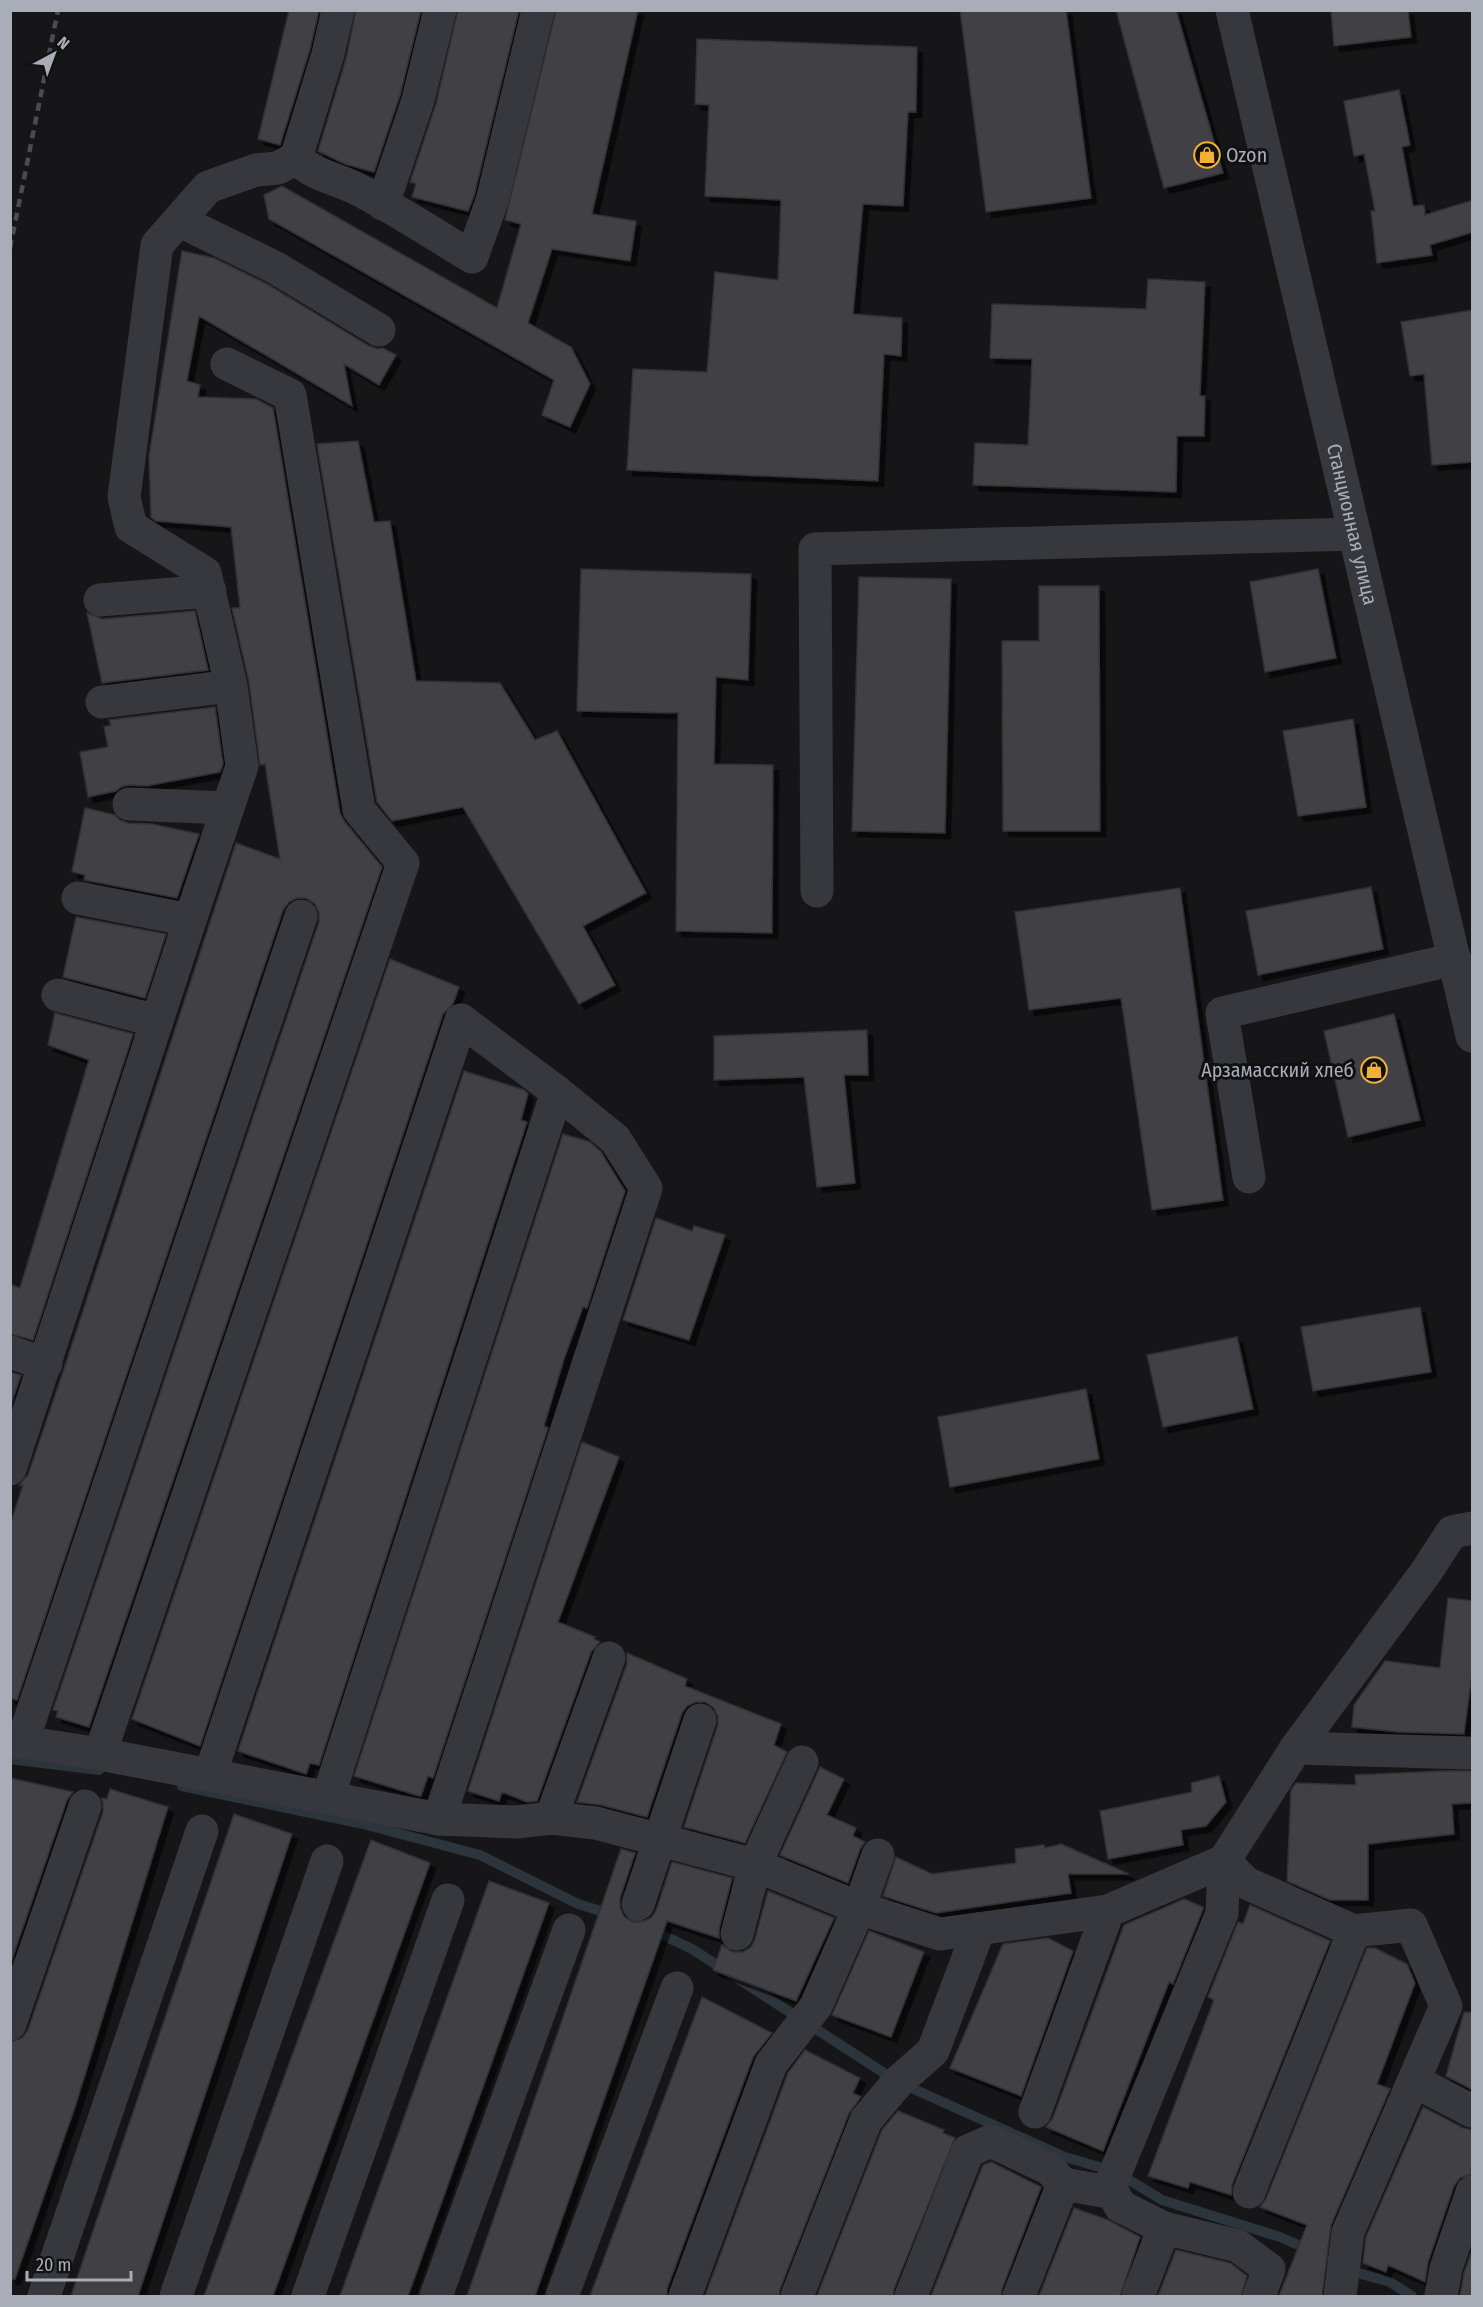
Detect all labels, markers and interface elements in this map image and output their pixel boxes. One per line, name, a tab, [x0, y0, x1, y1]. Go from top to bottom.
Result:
north arrow	[24, 24, 84, 84]
text: N	[54, 33, 73, 53]
shop icon: Ozon	[1192, 140, 1222, 170]
place label: Ozon	[1226, 143, 1267, 167]
street label: Станционная улица	[1322, 441, 1383, 607]
shop icon: Арзамасский хлеб	[1359, 1055, 1389, 1085]
place label: Арзамасский хлеб	[1201, 1058, 1354, 1082]
scale bar	[27, 2244, 130, 2282]
text: 20 m	[36, 2254, 71, 2276]

